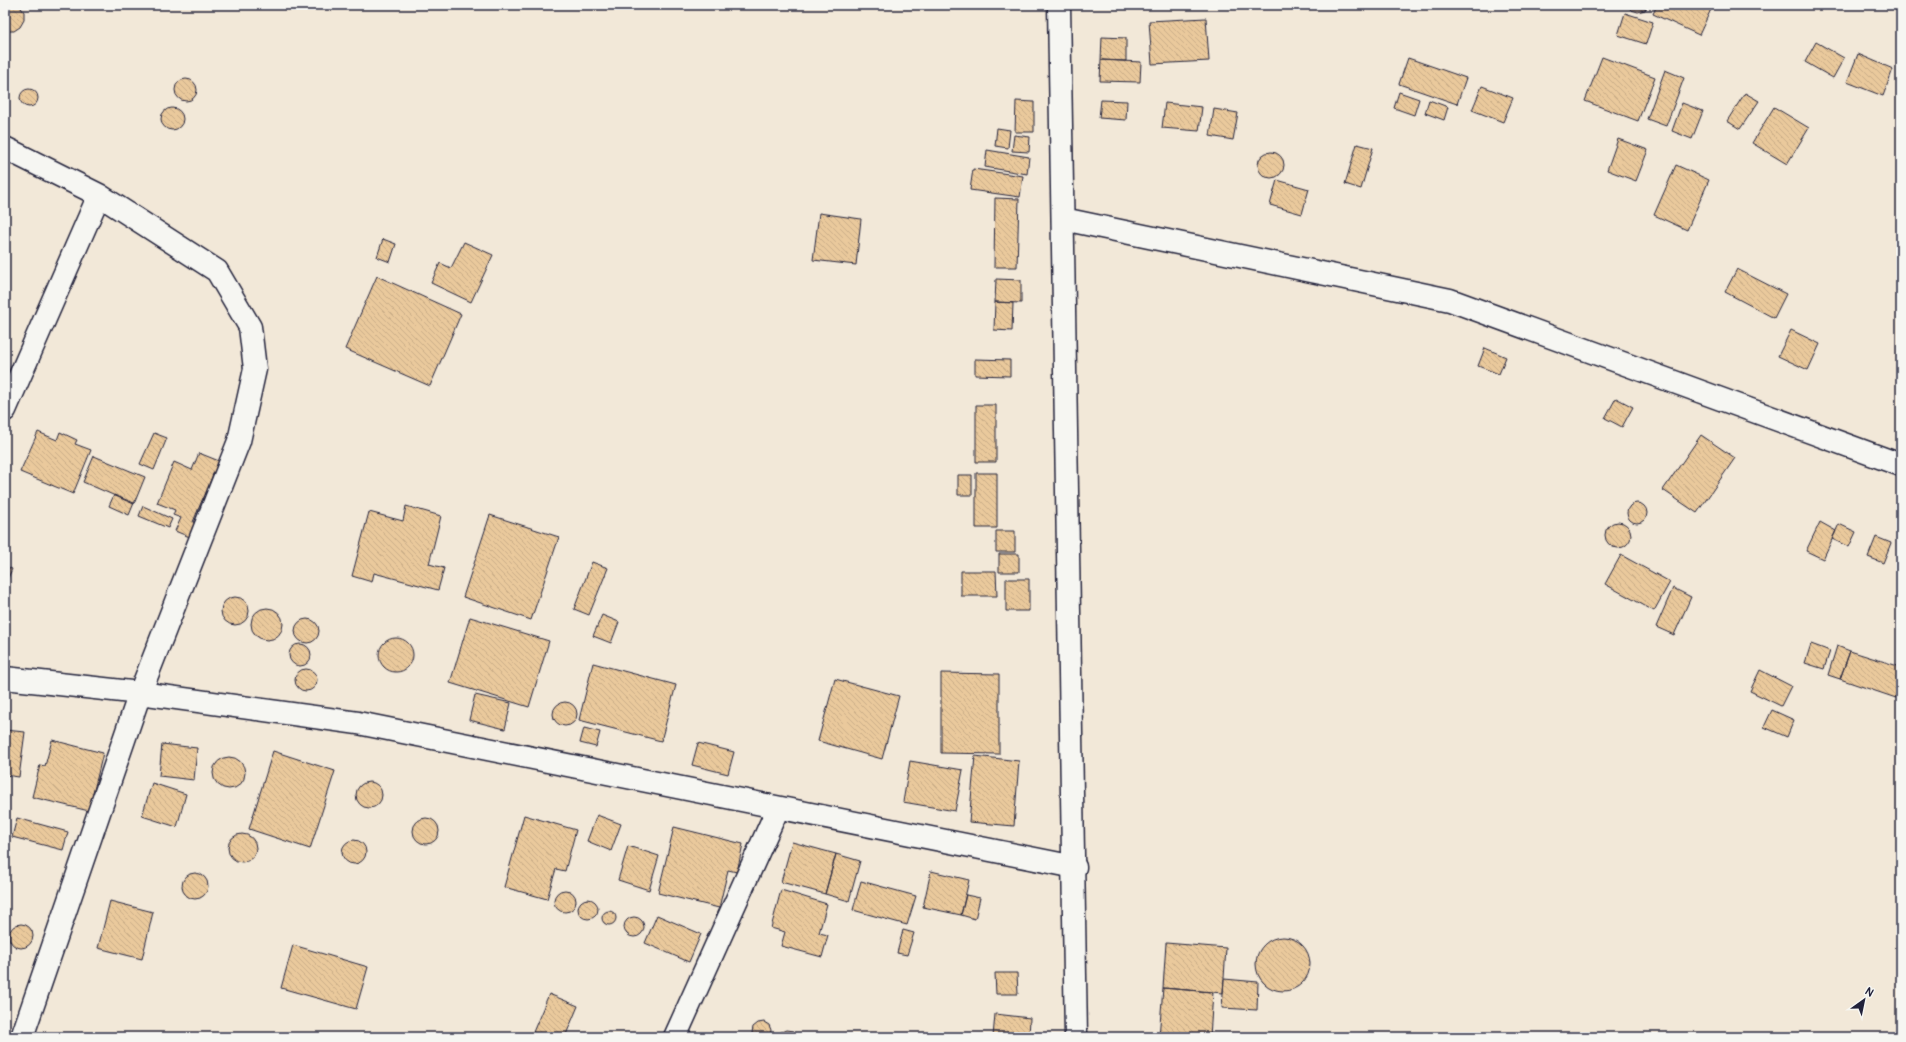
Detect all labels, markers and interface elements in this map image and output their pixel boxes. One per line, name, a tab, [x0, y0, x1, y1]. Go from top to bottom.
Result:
north arrow	[1844, 980, 1884, 1020]
text: N	[1863, 985, 1876, 1000]

